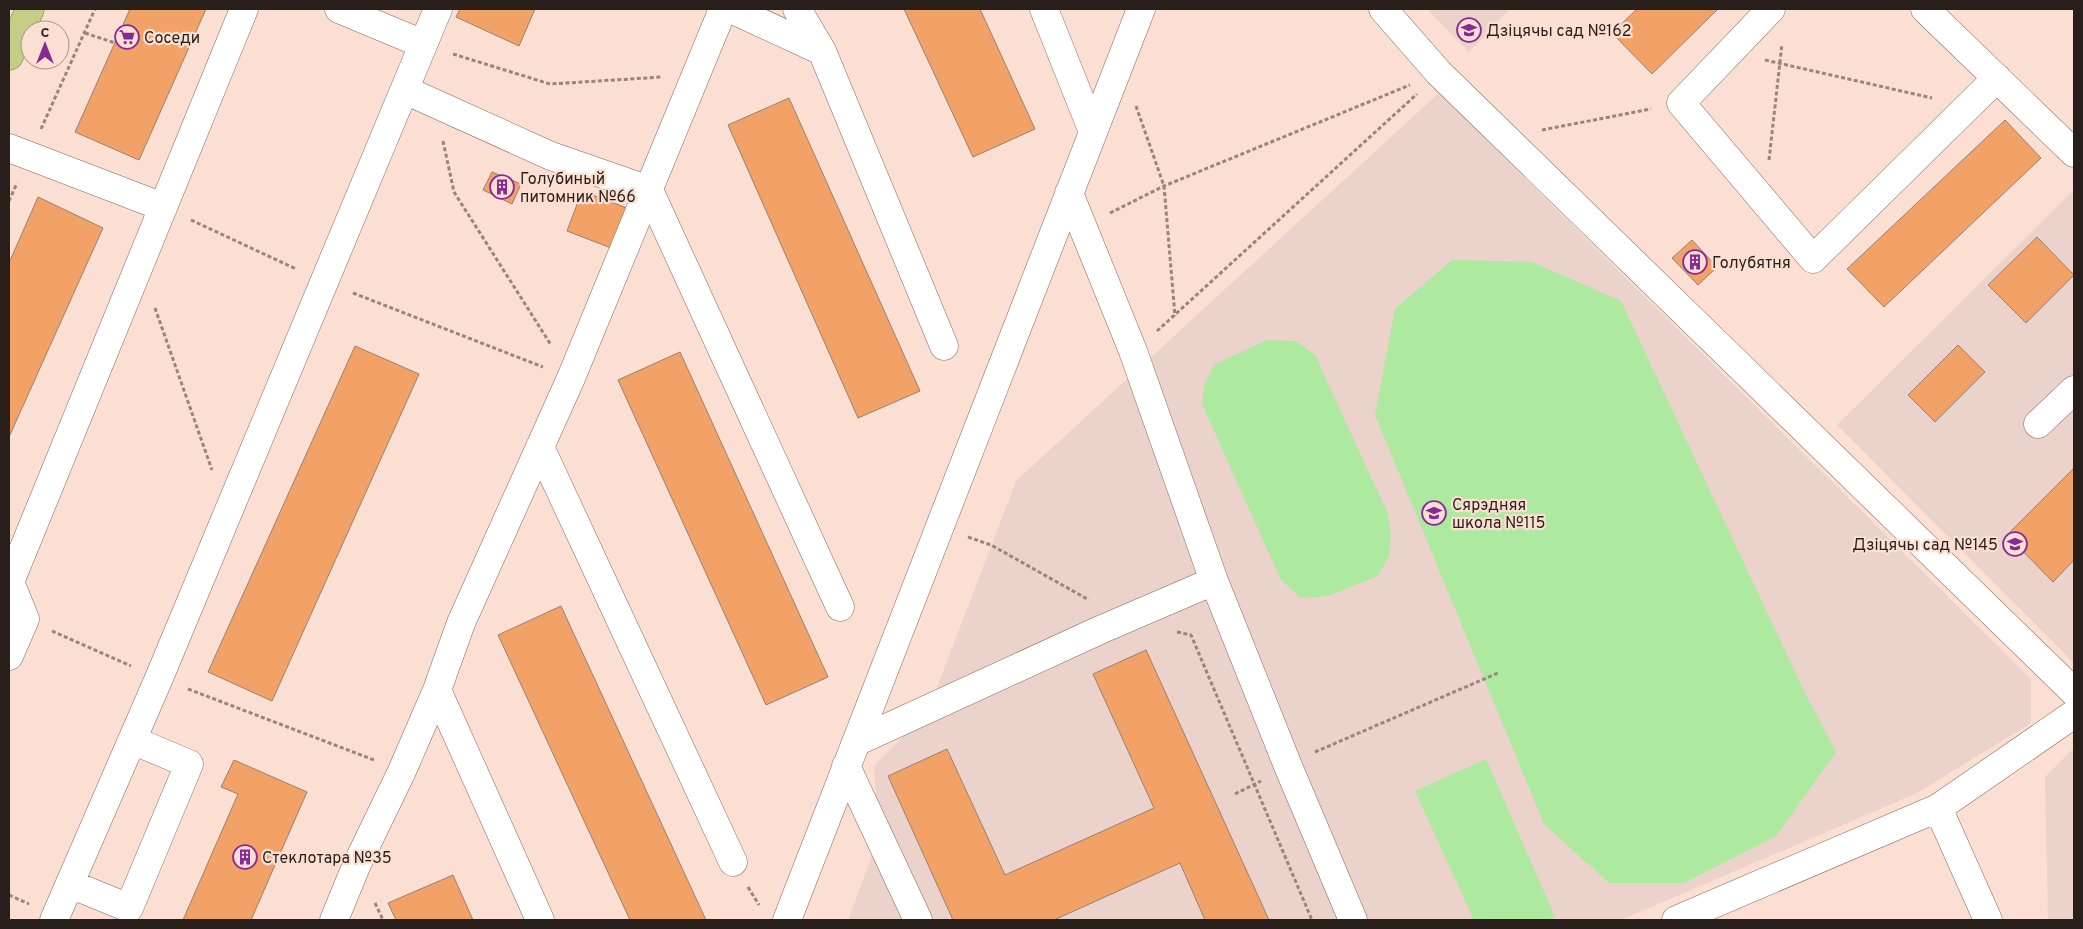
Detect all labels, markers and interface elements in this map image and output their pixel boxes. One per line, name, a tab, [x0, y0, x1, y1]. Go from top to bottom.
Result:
school or university icon: Дзіцячы сад №162	[1456, 17, 1482, 43]
north arrow	[20, 20, 70, 70]
place label: Дзіцячы сад №162	[1486, 22, 1632, 42]
supermarket icon: Соседи	[114, 24, 140, 50]
text: С	[41, 25, 50, 42]
place label: Соседи	[144, 29, 200, 49]
place label: Голубиный питомник №66	[520, 170, 636, 208]
building icon: Голубиный питомник №66	[489, 174, 515, 200]
building icon: Голубятня	[1682, 249, 1708, 275]
place label: Голубятня	[1712, 254, 1791, 274]
place label: Сярэдняя школа №115	[1452, 496, 1546, 534]
school or university icon: Сярэдняя школа №115	[1421, 500, 1447, 526]
school or university icon: Дзіцячы сад №145	[2002, 531, 2028, 557]
place label: Дзіцячы сад №145	[1852, 536, 1998, 556]
building icon: Стеклотара №35	[232, 844, 258, 870]
place label: Стеклотара №35	[262, 849, 392, 869]

